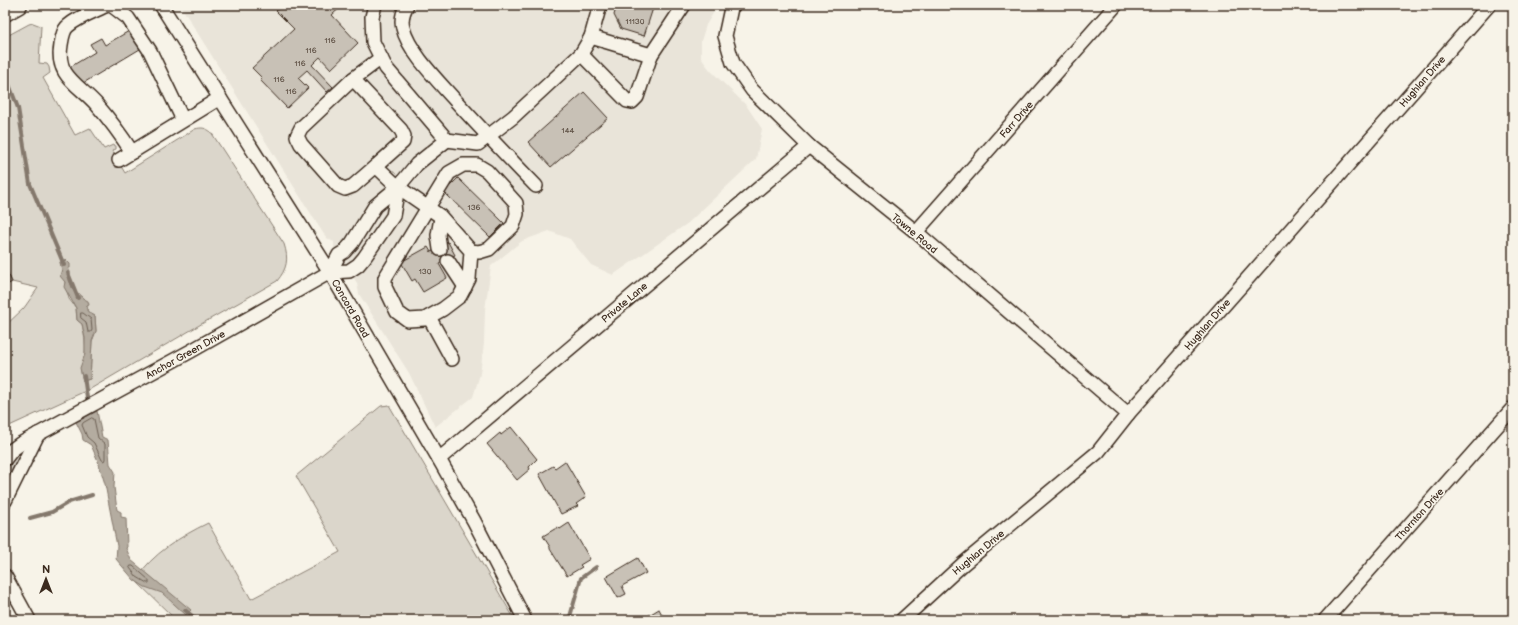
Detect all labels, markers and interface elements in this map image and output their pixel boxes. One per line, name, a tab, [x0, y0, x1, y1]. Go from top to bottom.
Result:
house number: 11130	[626, 17, 645, 26]
house number: 116	[324, 36, 336, 45]
house number: 116	[305, 46, 317, 55]
street label: Hughlan Drive	[1397, 54, 1448, 110]
house number: 116	[294, 59, 306, 68]
house number: 116	[273, 75, 285, 84]
house number: 116	[285, 87, 297, 96]
street label: Farr Drive	[998, 99, 1036, 140]
house number: 144	[562, 126, 575, 135]
house number: 136	[468, 203, 481, 212]
street label: Towne Road	[889, 211, 940, 256]
house number: 130	[419, 267, 432, 276]
street label: Concord Road	[329, 277, 372, 340]
street label: Private Lane	[599, 280, 650, 325]
street label: Hughlan Drive	[1182, 297, 1233, 353]
street label: Anchor Green Drive	[144, 328, 227, 382]
street label: Thornton Drive	[1393, 486, 1446, 543]
street label: Hughlan Drive	[950, 528, 1007, 578]
north arrow	[26, 559, 66, 599]
text: N	[42, 563, 50, 576]

